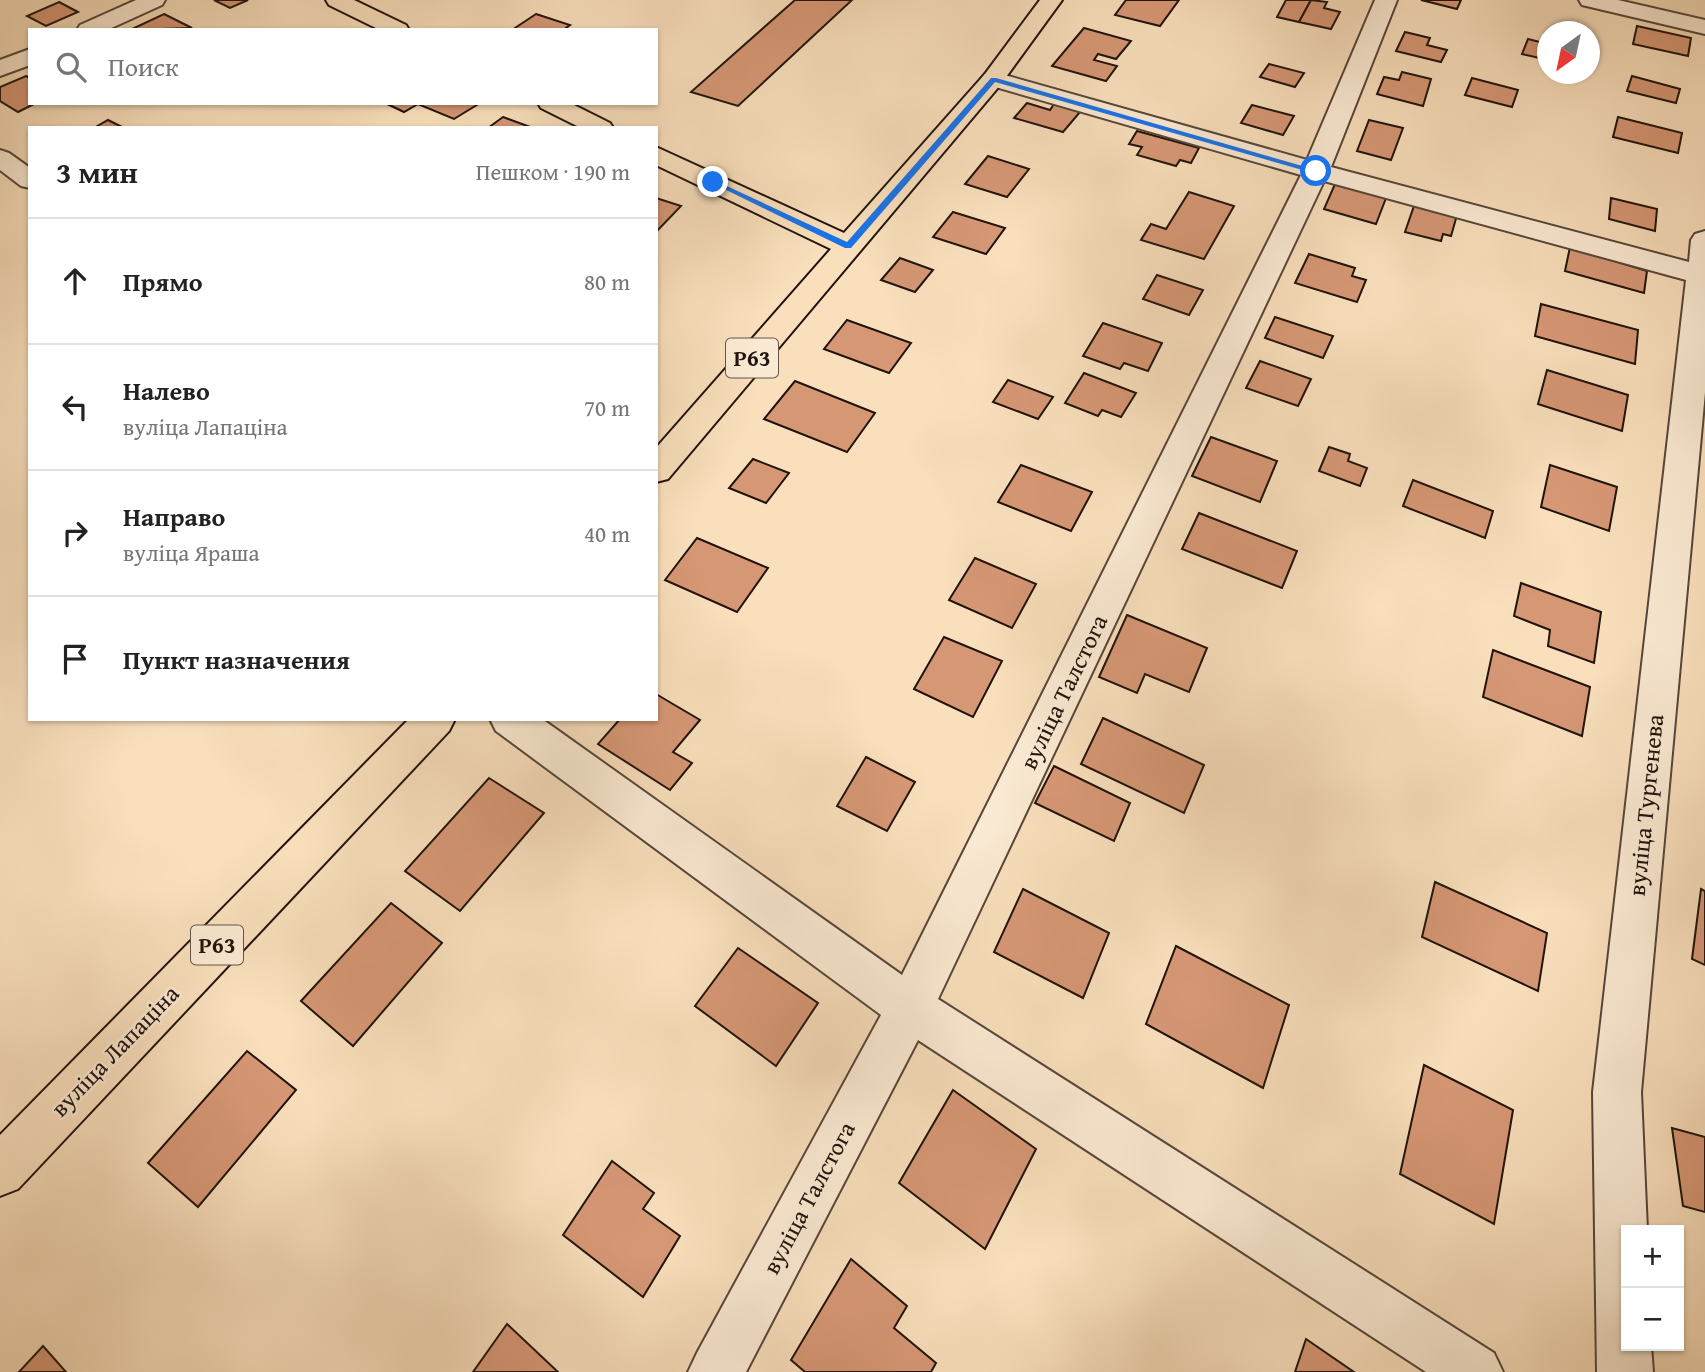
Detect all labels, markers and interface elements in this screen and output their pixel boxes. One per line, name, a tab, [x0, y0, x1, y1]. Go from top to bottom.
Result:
north arrow	[1537, 21, 1600, 84]
search box	[28, 28, 658, 105]
text: Поиск	[108, 47, 179, 86]
icon: search	[52, 48, 90, 86]
text: 3 мин	[56, 150, 138, 194]
text: Пешком · 190 m	[476, 155, 630, 188]
route start	[1300, 155, 1331, 186]
route end	[697, 166, 728, 197]
icon: ahead	[56, 262, 94, 300]
text: Прямо	[123, 262, 203, 301]
text: 80 m	[584, 265, 630, 298]
road number: Р63	[726, 338, 778, 378]
text: Налево	[123, 371, 210, 410]
icon: left	[56, 388, 94, 426]
text: 70 m	[584, 391, 630, 424]
text: вуліца Лапаціна	[123, 410, 287, 443]
text: Направо	[123, 497, 225, 536]
icon: right	[56, 514, 94, 552]
text: 40 m	[584, 517, 630, 550]
text: вуліца Яраша	[123, 536, 259, 569]
street label: вуліца Талстога	[1011, 608, 1116, 775]
icon: arrive	[56, 640, 94, 678]
text: Пункт назначения	[123, 640, 350, 679]
street label: вуліца Тургенева	[1619, 712, 1673, 898]
road number: Р63	[191, 926, 243, 964]
street label: вуліца Лапаціна	[42, 976, 187, 1125]
street label: вуліца Талстога	[754, 1115, 864, 1280]
map controls	[1621, 1225, 1684, 1351]
button: +	[1621, 1225, 1684, 1288]
button: −	[1621, 1288, 1684, 1351]

